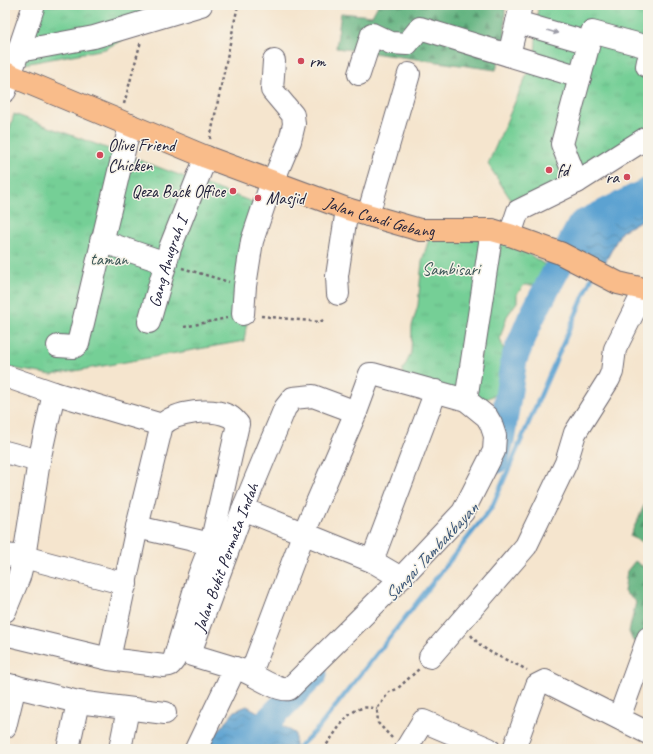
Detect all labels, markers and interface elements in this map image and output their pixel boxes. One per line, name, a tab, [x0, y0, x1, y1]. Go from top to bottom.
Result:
one-way arrow	[547, 29, 559, 35]
place label: rm	[309, 51, 327, 72]
marker: rm	[296, 56, 306, 66]
place label: Olive Friend Chicken	[108, 135, 178, 176]
marker: Olive Friend Chicken	[95, 150, 105, 160]
place label: fd	[557, 160, 572, 181]
marker: fd	[544, 165, 554, 175]
place label: ra	[606, 167, 621, 188]
marker: ra	[622, 172, 632, 182]
place label: Qeza Back Office	[132, 181, 226, 202]
marker: Qeza Back Office	[228, 186, 238, 196]
place label: Masjid	[266, 188, 307, 209]
street label: Jalan Candi Gebang	[321, 191, 435, 241]
marker: Masjid	[253, 193, 263, 203]
street label: Gang Anugrah I	[143, 210, 193, 309]
park label: taman	[90, 249, 129, 270]
park label: Sambisari	[422, 259, 482, 280]
street label: Jalan Bukit Permata Indah	[188, 479, 264, 635]
water label: Sungai Tambakbayan	[379, 496, 484, 606]

